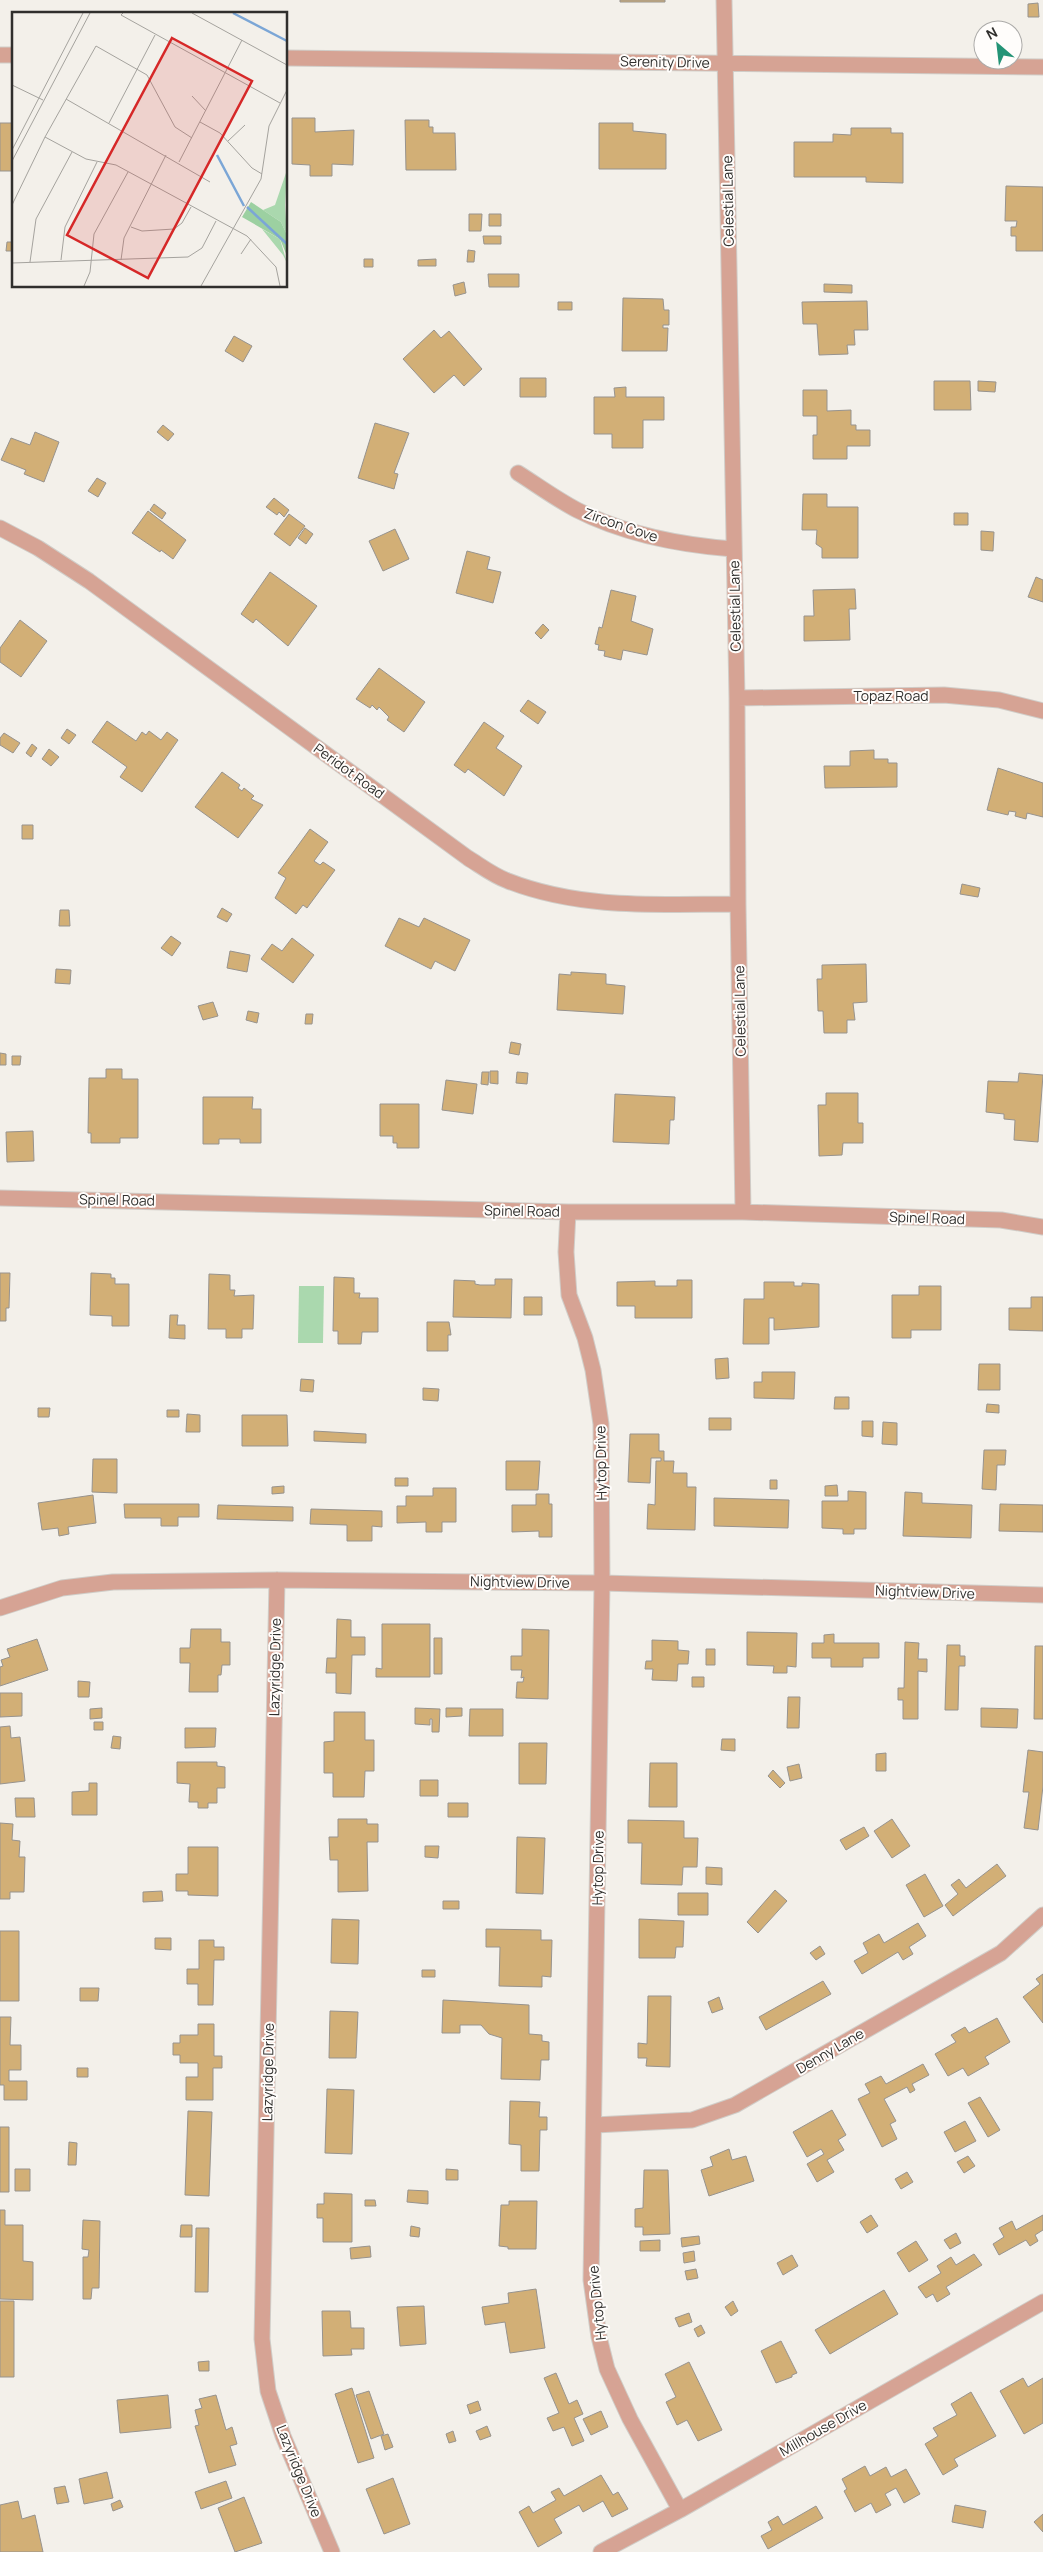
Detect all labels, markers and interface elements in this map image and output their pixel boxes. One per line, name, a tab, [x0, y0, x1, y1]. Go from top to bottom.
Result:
inset map	[12, 12, 288, 288]
north arrow	[973, 20, 1023, 70]
text: N	[983, 22, 1001, 44]
street label: Serenity Drive	[620, 51, 710, 72]
street label: Celestial Lane	[717, 155, 738, 247]
street label: Zircon Cove	[582, 503, 661, 546]
street label: Celestial Lane	[724, 560, 745, 652]
street label: Topaz Road	[854, 686, 928, 705]
street label: Peridot Road	[310, 738, 388, 803]
street label: Celestial Lane	[729, 965, 750, 1057]
street label: Spinel Road	[79, 1189, 155, 1210]
street label: Spinel Road	[484, 1200, 560, 1221]
street label: Spinel Road	[889, 1207, 965, 1228]
street label: Hytop Drive	[590, 1425, 611, 1501]
street label: Nightview Drive	[470, 1571, 570, 1592]
street label: Nightview Drive	[875, 1580, 975, 1603]
street label: Lazyridge Drive	[264, 1618, 285, 1716]
street label: Hytop Drive	[587, 1830, 608, 1906]
street label: Lazyridge Drive	[257, 2023, 278, 2121]
street label: Denny Lane	[792, 2024, 867, 2078]
street label: Hytop Drive	[583, 2265, 610, 2341]
street label: Millhouse Drive	[776, 2395, 870, 2460]
street label: Lazyridge Drive	[272, 2422, 327, 2520]

